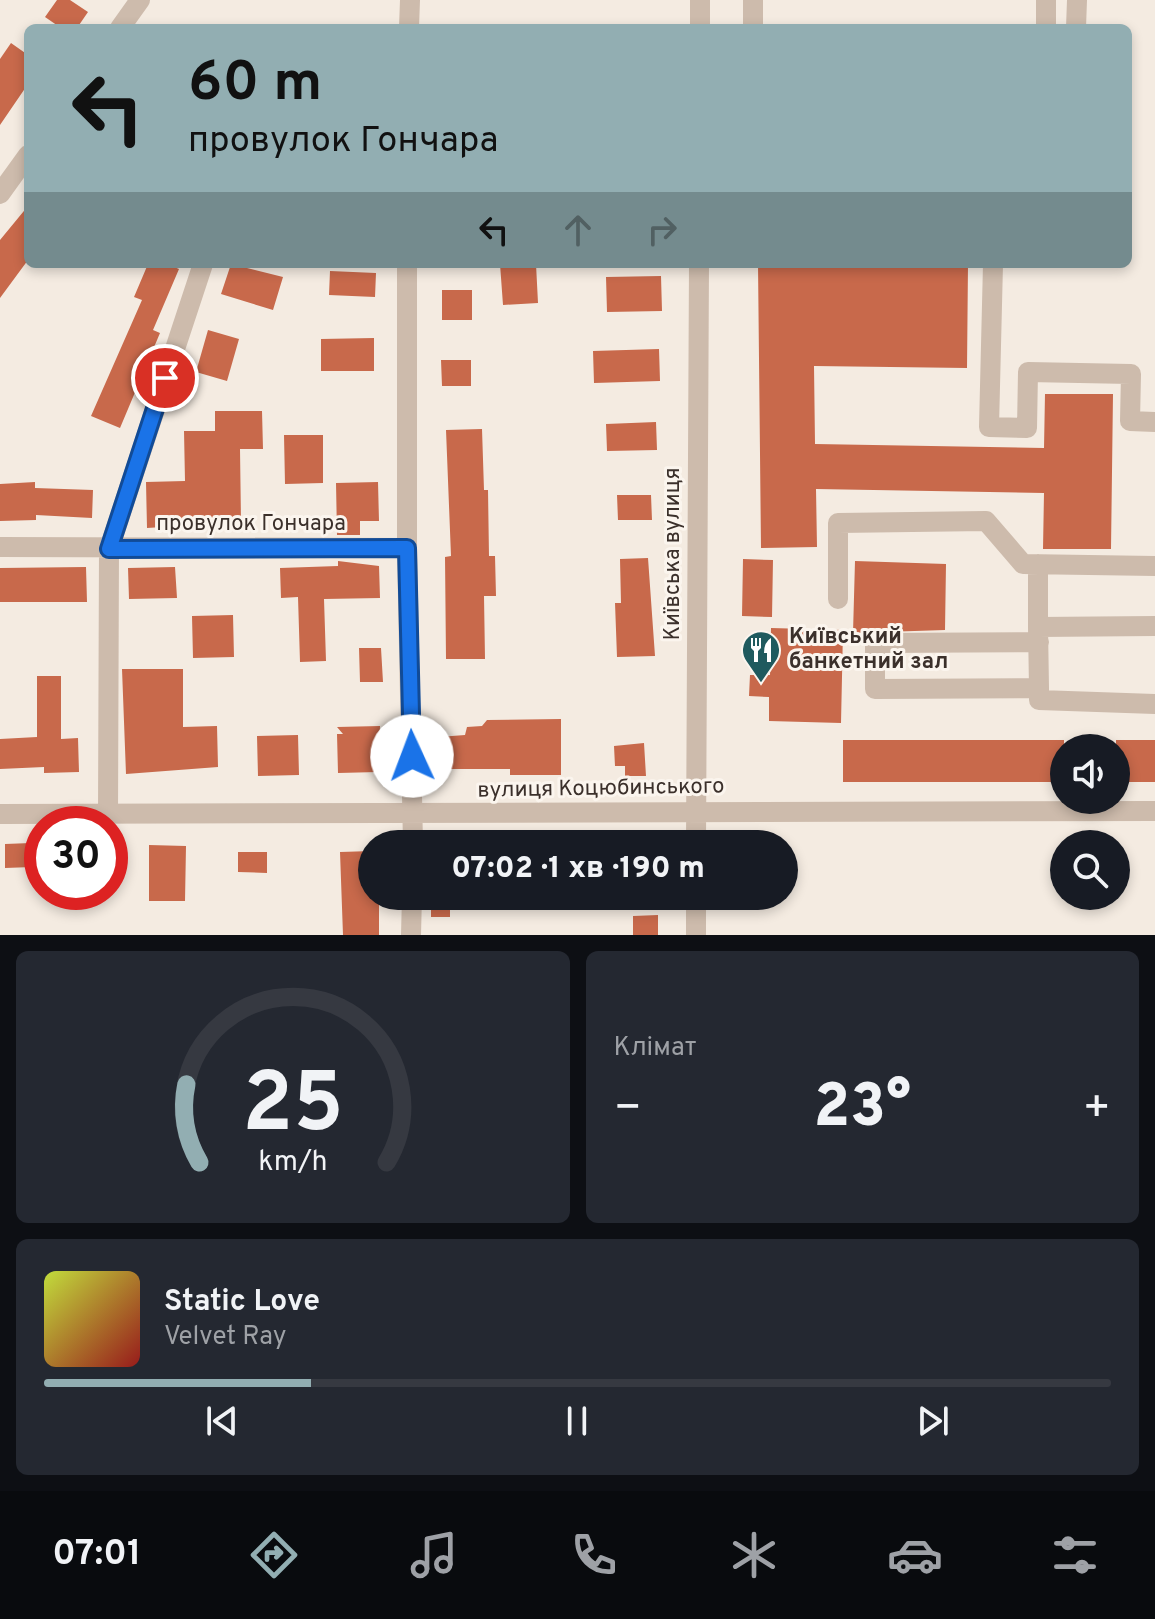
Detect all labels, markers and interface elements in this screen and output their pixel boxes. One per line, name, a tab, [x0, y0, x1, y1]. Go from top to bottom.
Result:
text: 60 m	[188, 50, 322, 120]
icon: left	[56, 56, 160, 160]
text: провулок Гончара	[188, 119, 499, 165]
icon: left	[472, 208, 516, 252]
icon: ahead	[556, 208, 600, 252]
icon: right	[640, 208, 684, 252]
pin	[131, 344, 199, 412]
icon: arrive	[143, 356, 187, 400]
street label: Київська вулиця	[660, 468, 687, 641]
street label: провулок Гончара	[156, 511, 346, 538]
place label: Київський банкетний зал	[789, 624, 948, 676]
restaurant icon: Київський банкетний зал	[740, 629, 782, 684]
position arrow	[370, 714, 454, 798]
map controls	[1050, 734, 1130, 910]
button: sound	[1050, 734, 1130, 814]
street label: вулиця Коцюбинського	[477, 773, 725, 805]
speed limit sign: 30	[24, 806, 128, 910]
button: search	[1050, 830, 1130, 910]
text: 07:02 · 1 хв · 190 m	[451, 851, 705, 888]
text: Клімат	[614, 1032, 697, 1065]
text: 25	[242, 1056, 344, 1161]
text: 23°	[813, 1072, 911, 1148]
text: −	[614, 1082, 642, 1138]
text: +	[1083, 1082, 1111, 1138]
text: km/h	[258, 1145, 327, 1181]
text: Static Love	[164, 1284, 320, 1321]
text: Velvet Ray	[164, 1321, 287, 1354]
icon: previous	[200, 1399, 244, 1443]
icon: pause	[555, 1399, 599, 1443]
icon: next	[911, 1399, 955, 1443]
icon: directions	[246, 1527, 302, 1583]
icon: music	[406, 1527, 462, 1583]
icon: phone	[566, 1527, 622, 1583]
icon: climate	[726, 1527, 782, 1583]
icon: car	[887, 1527, 943, 1583]
icon: filters	[1047, 1527, 1103, 1583]
text: 07:01	[52, 1532, 141, 1578]

